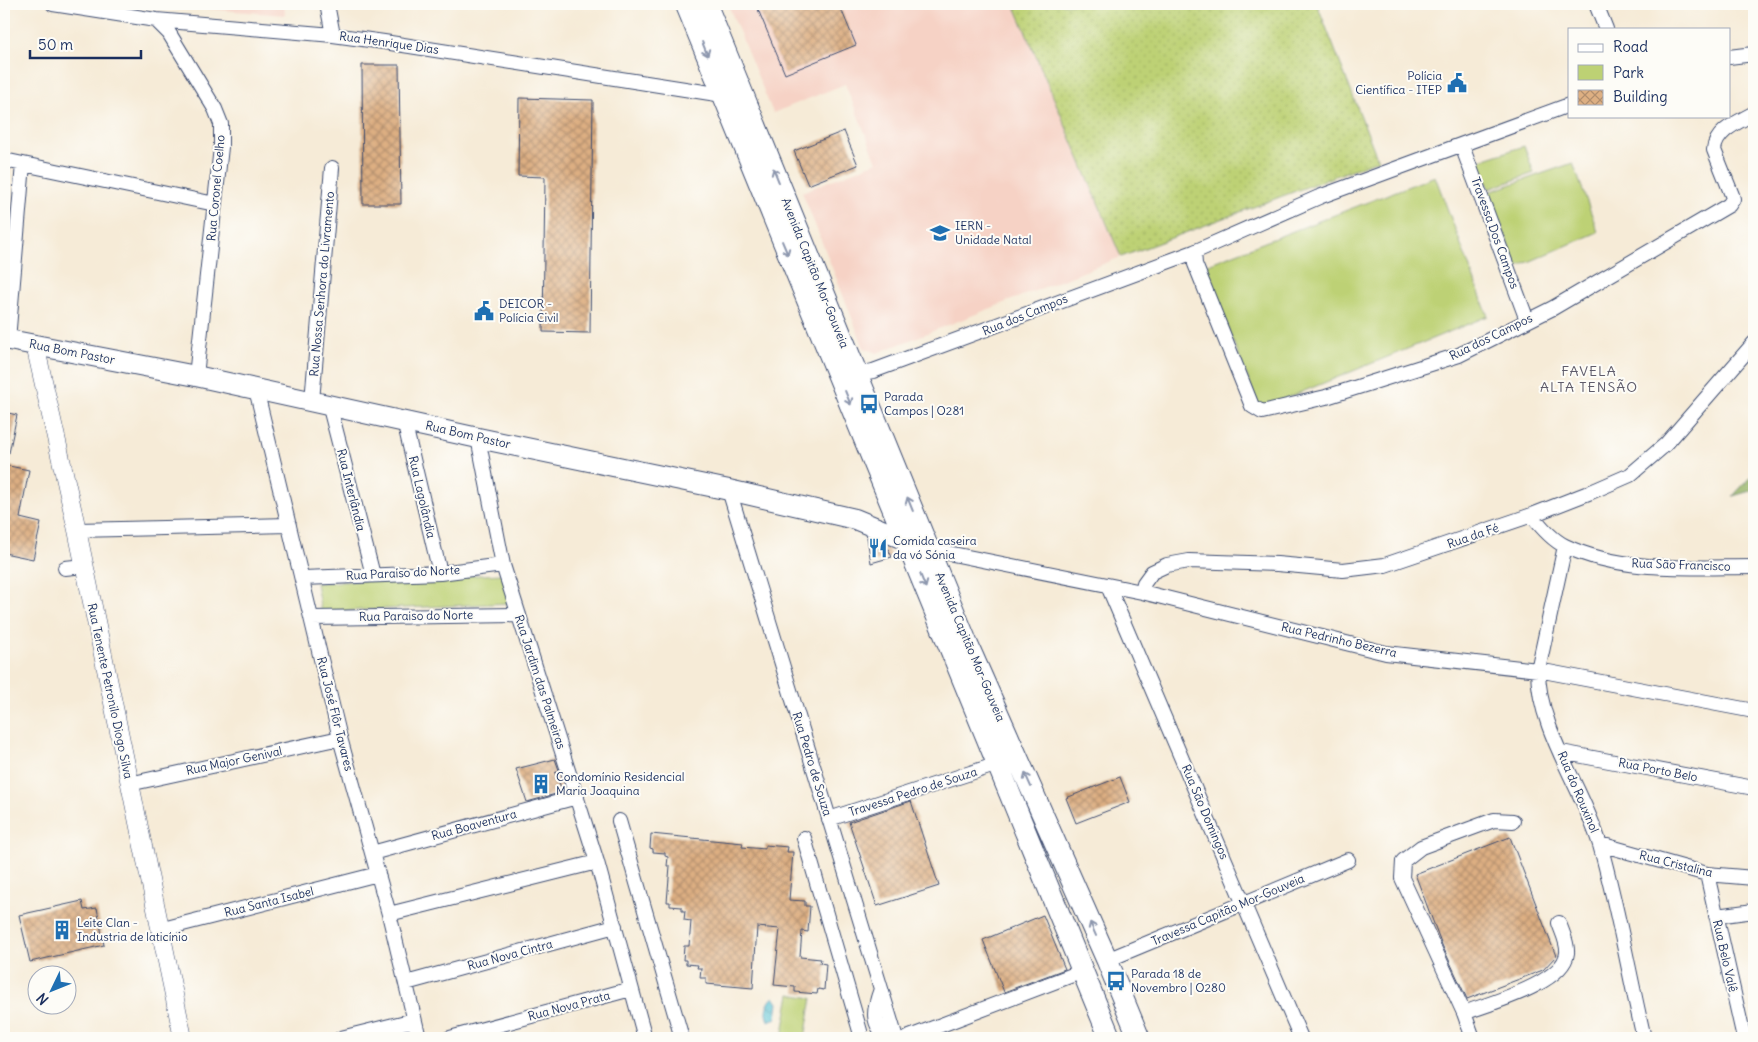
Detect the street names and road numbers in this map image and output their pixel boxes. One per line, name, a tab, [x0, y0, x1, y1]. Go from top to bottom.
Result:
street label: Rua Henrique Dias	[338, 28, 440, 57]
street label: Rua Coronel Coelho	[203, 134, 228, 242]
street label: Travessa Dos Campos	[1468, 175, 1523, 291]
street label: Rua Nossa Senhora do Livramento	[306, 190, 337, 377]
street label: Avenida Capitão Mor-Gouveia	[778, 195, 853, 350]
street label: Rua dos Campos	[980, 291, 1070, 338]
street label: Rua dos Campos	[1447, 310, 1535, 363]
street label: Rua Bom Pastor	[28, 336, 116, 367]
street label: Rua Bom Pastor	[424, 417, 512, 452]
street label: Rua Interlândia	[334, 447, 369, 533]
street label: Rua Lagolândia	[406, 454, 439, 540]
street label: Rua da Fé	[1445, 520, 1501, 551]
street label: Rua São Francisco	[1631, 555, 1731, 574]
street label: Rua Paraíso do Norte	[346, 562, 460, 583]
street label: Avenida Capitão Mor-Gouveia	[932, 570, 1009, 724]
street label: Rua Tenente Petronilo Diogo Silva	[85, 602, 136, 780]
street label: Rua Paraiso do Norte	[359, 607, 473, 624]
street label: Rua Jardim das Palmeiras	[512, 613, 569, 751]
street label: Rua Pedrinho Bezerra	[1280, 619, 1399, 660]
street label: Rua José Flôr Tavares	[314, 655, 357, 773]
street label: Rua Pedro de Souza	[789, 710, 836, 818]
street label: Rua Major Genival	[184, 743, 283, 778]
street label: Rua do Rouxinol	[1555, 749, 1602, 835]
street label: Rua Porto Belo	[1617, 754, 1699, 785]
street label: Rua São Domingos	[1179, 762, 1232, 862]
street label: Travessa Pedro de Souza	[847, 764, 979, 819]
street label: Rua Boaventura	[430, 806, 518, 843]
street label: Rua Cristalina	[1638, 847, 1715, 880]
street label: Travessa Capitão Mor-Gouveia	[1149, 870, 1307, 949]
street label: Rua Santa Isabel	[223, 883, 315, 920]
street label: Rua Belo Valê	[1710, 918, 1741, 994]
street label: Rua Nova Cintra	[466, 936, 554, 973]
street label: Rua Nova Prata	[526, 987, 612, 1024]

